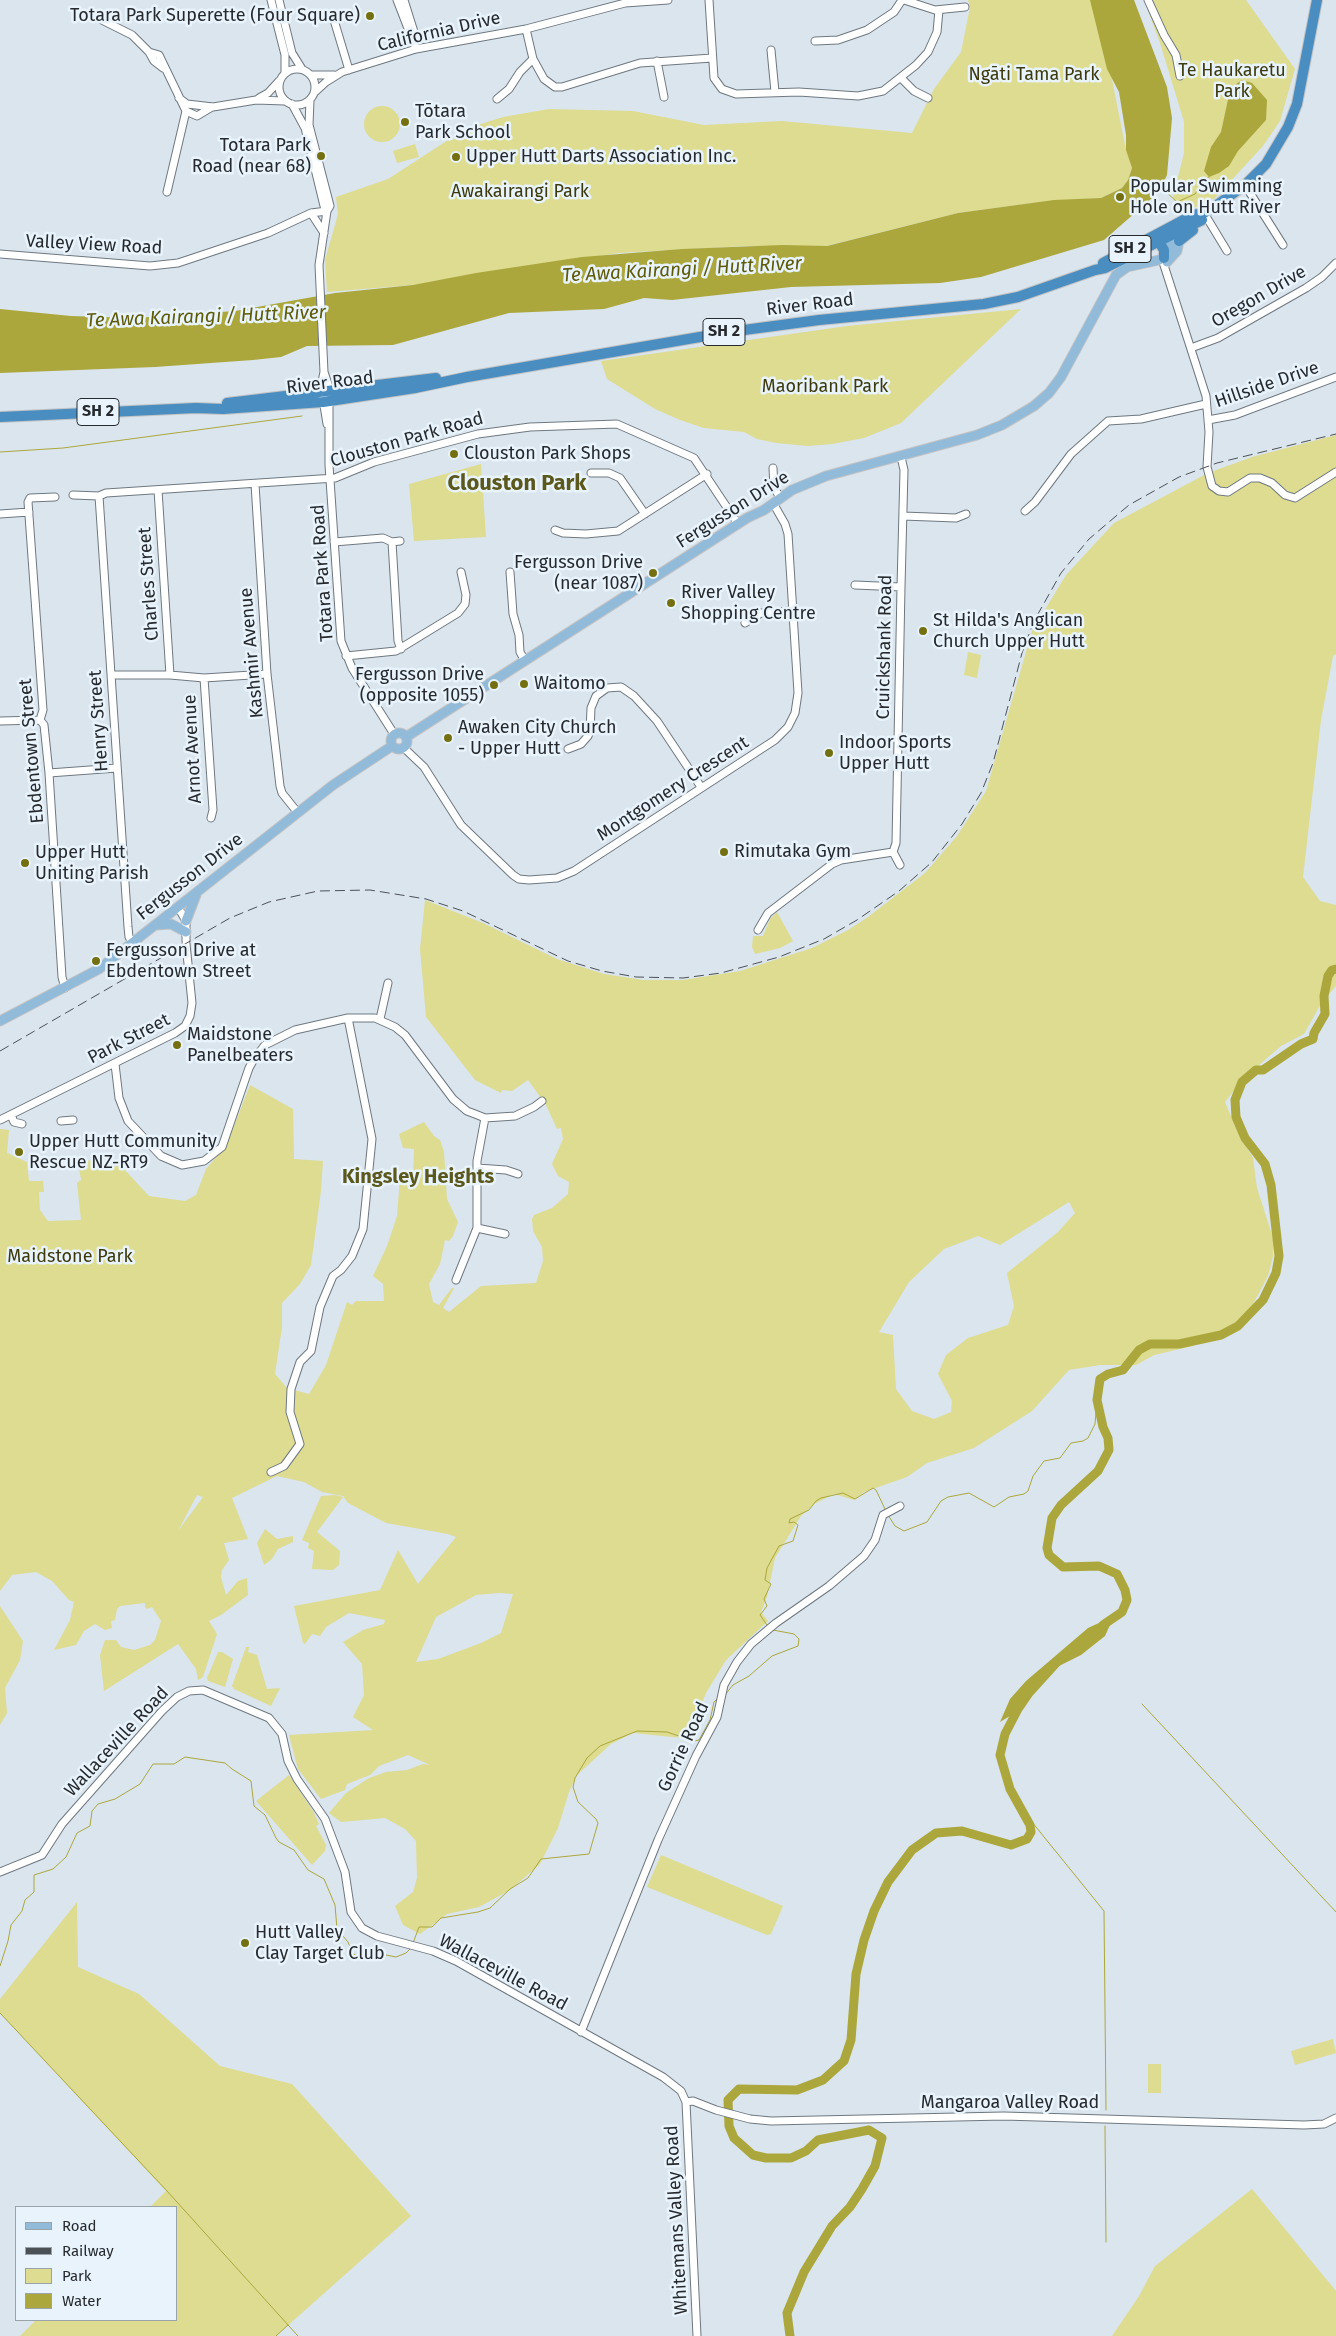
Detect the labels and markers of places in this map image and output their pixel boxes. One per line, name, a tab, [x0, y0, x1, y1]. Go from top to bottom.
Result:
place label: Totara Park Superette (Four Square)	[70, 5, 360, 27]
marker: Totara Park Superette (Four Square)	[364, 10, 376, 22]
place label: Tōtara Park School	[415, 101, 510, 144]
marker: Tōtara Park School	[399, 116, 411, 128]
place label: Totara Park Road (near 68)	[192, 135, 311, 178]
place label: Upper Hutt Darts Association Inc.	[466, 146, 736, 168]
marker: Totara Park Road (near 68)	[315, 150, 327, 162]
marker: Upper Hutt Darts Association Inc.	[450, 151, 462, 163]
place label: Popular Swimming Hole on Hutt River	[1130, 176, 1282, 218]
marker: Popular Swimming Hole on Hutt River	[1114, 191, 1126, 203]
place label: Clouston Park Shops	[464, 443, 631, 465]
marker: Clouston Park Shops	[448, 448, 460, 460]
place label: Fergusson Drive (near 1087)	[514, 552, 643, 594]
marker: Fergusson Drive (near 1087)	[647, 567, 659, 579]
place label: River Valley Shopping Centre	[681, 582, 816, 624]
marker: River Valley Shopping Centre	[665, 597, 677, 609]
place label: St Hilda's Anglican Church Upper Hutt	[933, 610, 1085, 652]
marker: St Hilda's Anglican Church Upper Hutt	[917, 625, 929, 637]
place label: Fergusson Drive (opposite 1055)	[355, 664, 484, 706]
place label: Waitomo	[534, 673, 606, 695]
marker: Waitomo	[518, 678, 530, 690]
marker: Fergusson Drive (opposite 1055)	[488, 679, 500, 691]
place label: Awaken City Church - Upper Hutt	[458, 717, 617, 760]
marker: Awaken City Church - Upper Hutt	[442, 732, 454, 744]
place label: Indoor Sports Upper Hutt	[839, 732, 951, 774]
marker: Indoor Sports Upper Hutt	[823, 747, 835, 759]
place label: Rimutaka Gym	[734, 841, 851, 863]
place label: Upper Hutt Uniting Parish	[35, 842, 149, 884]
marker: Rimutaka Gym	[718, 846, 730, 858]
marker: Upper Hutt Uniting Parish	[19, 857, 31, 869]
place label: Fergusson Drive at Ebdentown Street	[106, 940, 256, 982]
marker: Fergusson Drive at Ebdentown Street	[90, 955, 102, 967]
place label: Maidstone Panelbeaters	[187, 1024, 293, 1066]
marker: Maidstone Panelbeaters	[171, 1039, 183, 1051]
place label: Upper Hutt Community Rescue NZ-RT9	[29, 1131, 217, 1174]
marker: Upper Hutt Community Rescue NZ-RT9	[13, 1146, 25, 1158]
place label: Hutt Valley Clay Target Club	[255, 1922, 385, 1965]
marker: Hutt Valley Clay Target Club	[239, 1937, 251, 1949]

